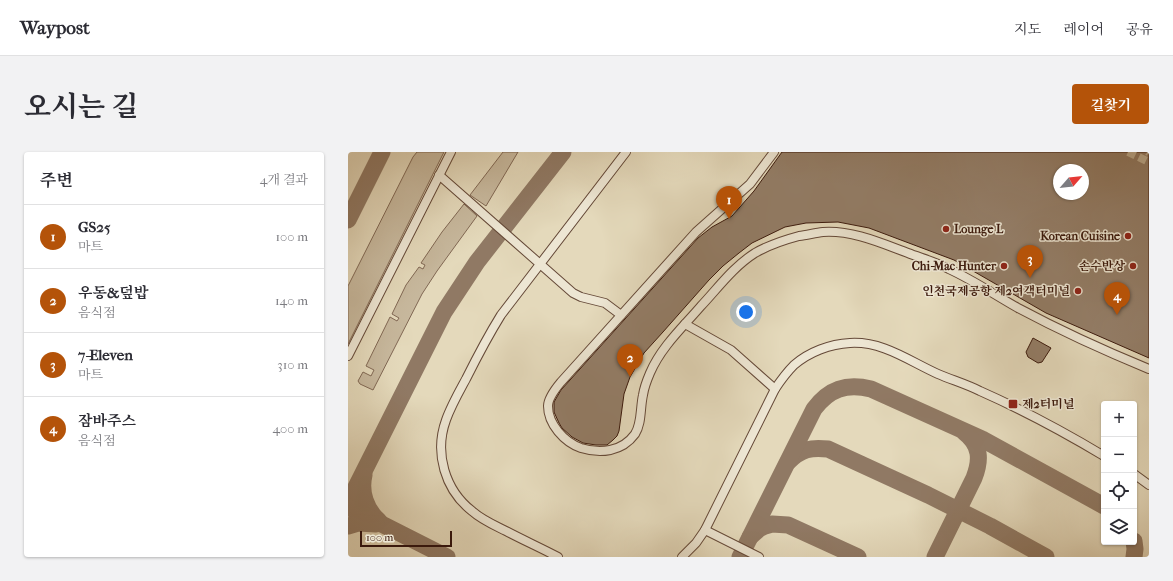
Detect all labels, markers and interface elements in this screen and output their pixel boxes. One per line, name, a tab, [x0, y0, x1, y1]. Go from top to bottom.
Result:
text: Waypost	[20, 17, 90, 39]
text: 지도	[1014, 21, 1041, 38]
text: 레이어	[1063, 21, 1104, 38]
text: 공유	[1126, 21, 1153, 38]
button: 길찾기	[1072, 84, 1149, 124]
text: 오시는 길	[24, 90, 138, 123]
north arrow	[1053, 164, 1089, 200]
text: 주변	[40, 170, 73, 190]
text: 4개 결과	[260, 172, 308, 187]
pin: 1	[716, 186, 742, 219]
text: GS25	[78, 218, 111, 236]
place label: Lounge L	[954, 222, 1004, 237]
marker: Lounge L	[941, 224, 951, 234]
text: 1	[51, 229, 55, 244]
text: 100 m	[275, 229, 308, 244]
place label: Korean Cuisine	[1040, 229, 1120, 243]
marker: Korean Cuisine	[1123, 231, 1133, 241]
text: 마트	[78, 239, 103, 254]
pin: 3	[1017, 245, 1043, 278]
place label: Chi-Mac Hunter	[912, 259, 997, 273]
place label: 손수반상	[1079, 259, 1125, 273]
marker: Chi-Mac Hunter	[999, 261, 1009, 271]
marker: 손수반상	[1128, 261, 1138, 271]
pin: 4	[1104, 282, 1130, 315]
text: 우동&덮밥	[78, 284, 148, 302]
place label: 인천국제공항 제2여객터미널	[922, 284, 1070, 298]
marker: 인천국제공항 제2여객터미널	[1073, 286, 1083, 296]
text: 2	[50, 293, 56, 308]
text: 140 m	[275, 293, 308, 308]
your location	[736, 302, 756, 322]
text: 음식점	[78, 305, 116, 320]
pin: 2	[617, 344, 643, 377]
text: 7-Eleven	[78, 346, 133, 364]
text: 3	[50, 357, 56, 372]
text: 310 m	[277, 357, 308, 372]
text: 마트	[78, 367, 103, 382]
place label: 제2터미널	[1022, 397, 1075, 411]
marker: 제2터미널	[1007, 398, 1019, 410]
map controls	[1101, 401, 1137, 545]
button: +	[1101, 401, 1137, 437]
text: 잠바주스	[78, 412, 136, 430]
text: 4	[49, 421, 57, 436]
text: 400 m	[272, 421, 308, 436]
text: 음식점	[78, 433, 116, 448]
button: −	[1101, 437, 1137, 473]
button: locate	[1101, 473, 1137, 509]
button: layers	[1101, 509, 1137, 545]
scale bar	[360, 529, 452, 548]
text: 100 m	[366, 531, 394, 544]

